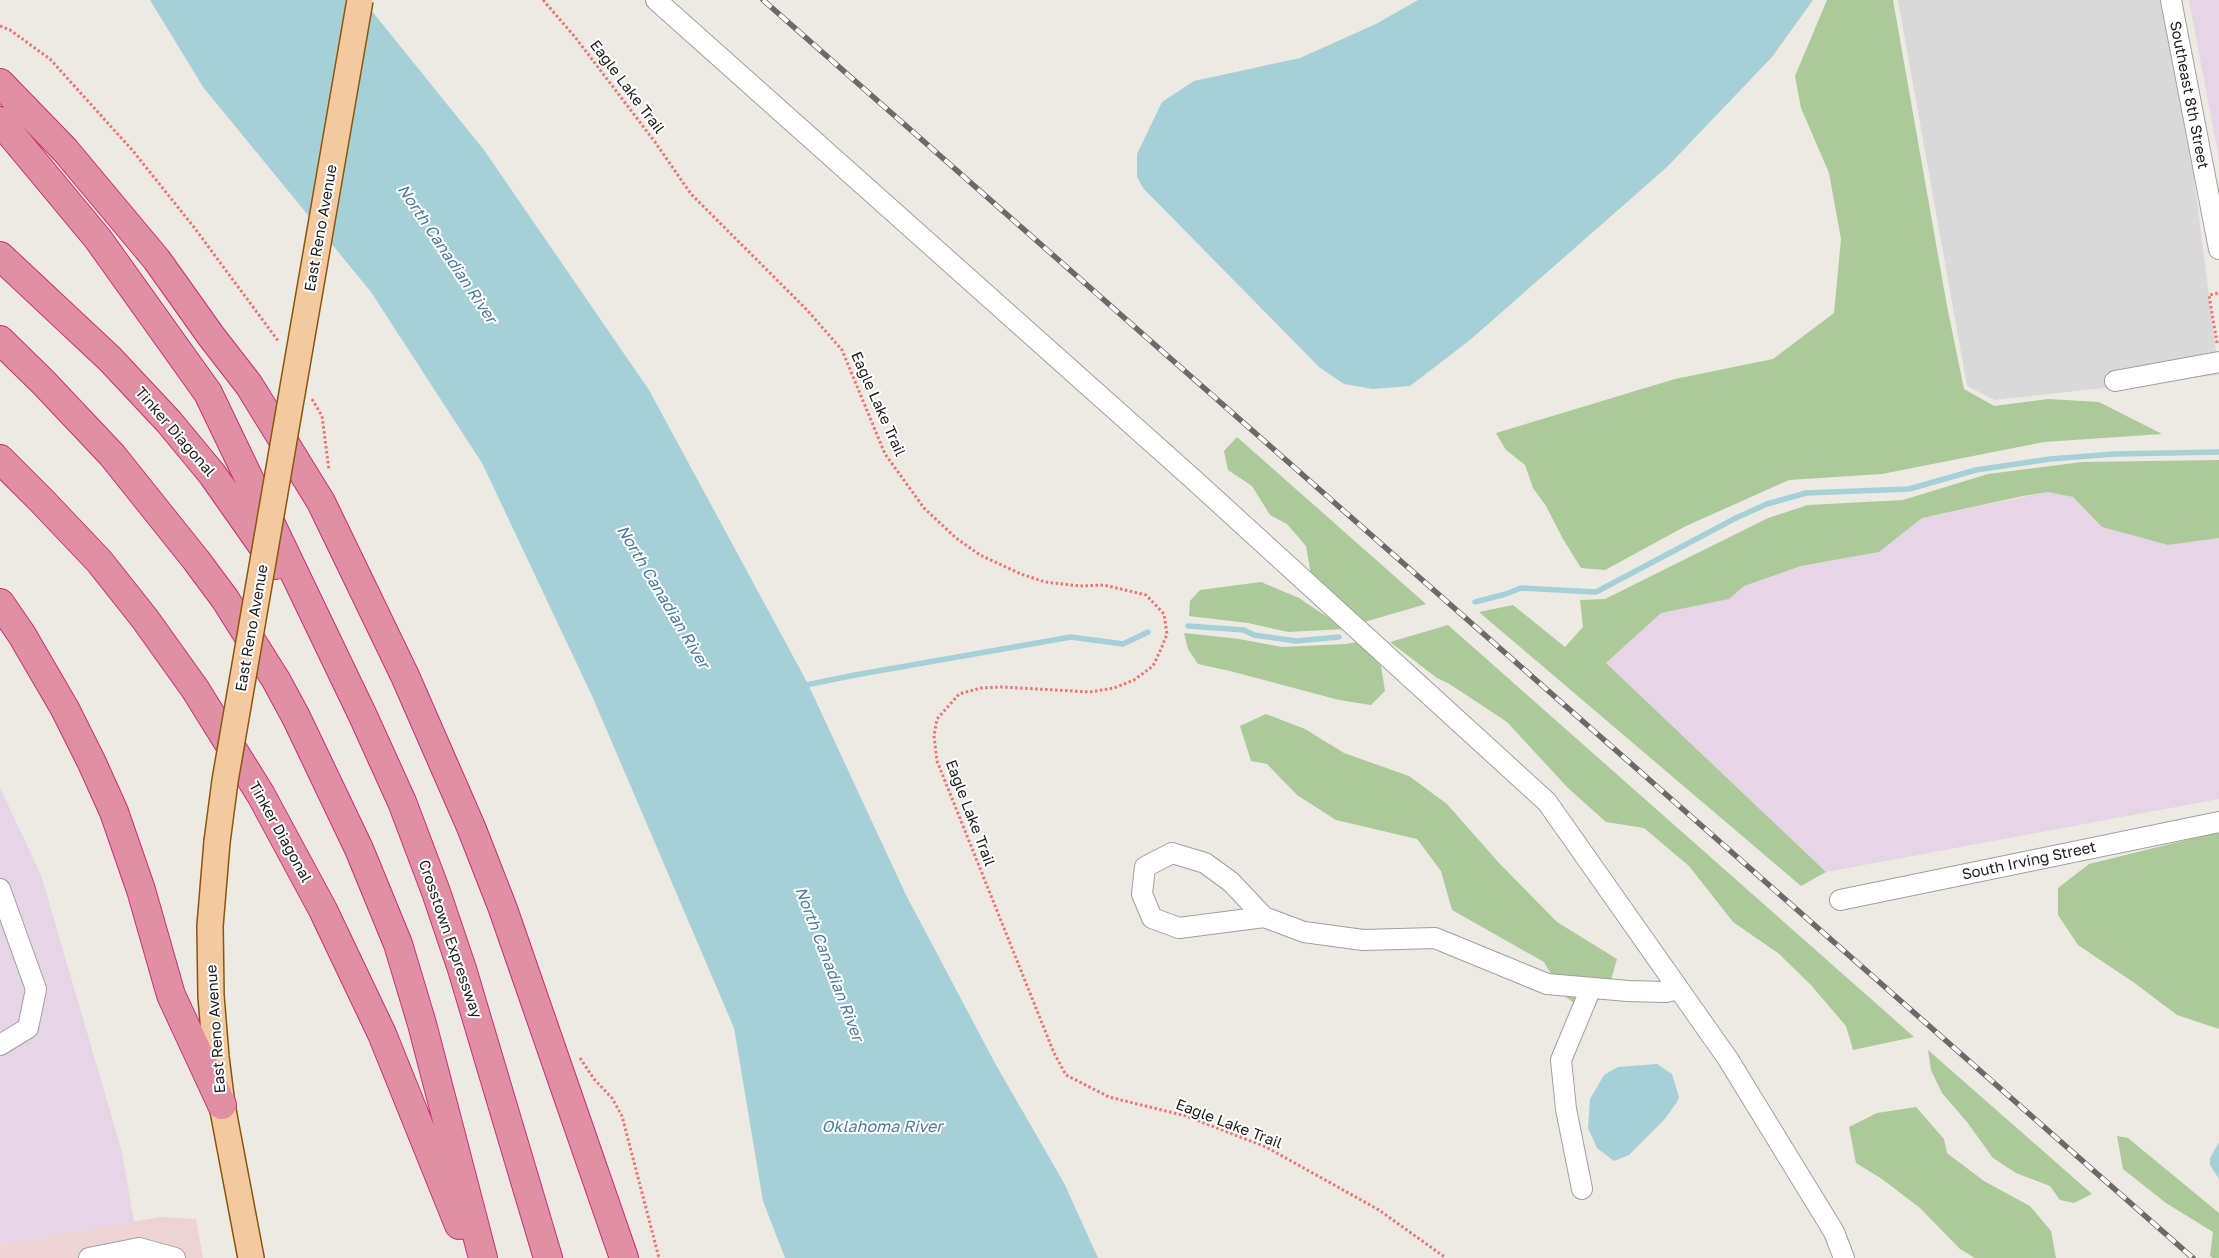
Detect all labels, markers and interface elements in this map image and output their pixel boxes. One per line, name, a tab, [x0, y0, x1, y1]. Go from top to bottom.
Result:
street label: Southeast 8th Street	[2166, 20, 2212, 170]
street label: Eagle Lake Trail	[586, 37, 668, 137]
street label: East Reno Avenue	[301, 163, 341, 293]
water label: North Canadian River	[393, 181, 501, 327]
street label: Eagle Lake Trail	[847, 349, 909, 459]
street label: Tinker Diagonal	[131, 384, 219, 480]
water label: North Canadian River	[613, 522, 713, 672]
street label: East Reno Avenue	[232, 563, 272, 693]
street label: Eagle Lake Trail	[941, 757, 999, 869]
street label: Tinker Diagonal	[245, 778, 315, 886]
street label: South Irving Street	[1960, 838, 2098, 884]
street label: Crosstown Expressway	[414, 858, 486, 1020]
water label: North Canadian River	[791, 884, 867, 1044]
street label: East Reno Avenue	[203, 964, 229, 1094]
street label: Eagle Lake Trail	[1173, 1095, 1285, 1153]
water label: Oklahoma River	[821, 1117, 943, 1137]

